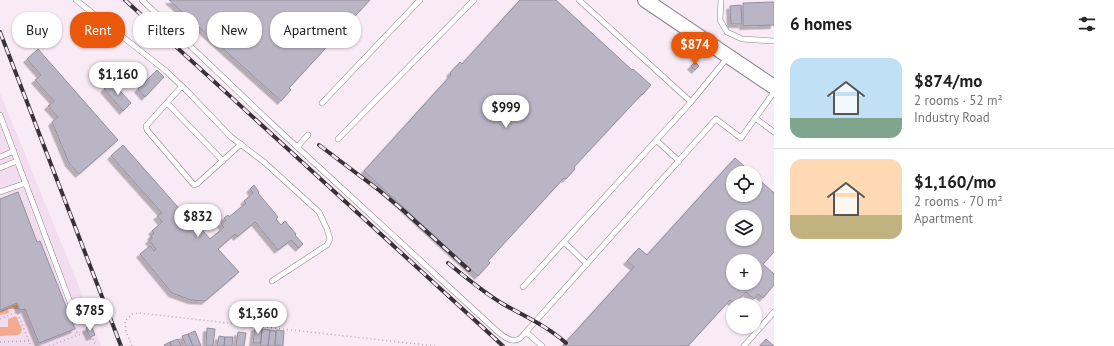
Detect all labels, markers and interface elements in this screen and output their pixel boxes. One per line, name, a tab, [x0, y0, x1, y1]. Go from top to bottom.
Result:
chip: Buy	[12, 12, 62, 48]
chip: Rent	[70, 12, 125, 48]
chip: Filters	[133, 12, 199, 48]
chip: New	[207, 12, 262, 48]
chip: Apartment	[270, 12, 361, 48]
text: 6 homes	[790, 13, 852, 35]
icon: filters	[1076, 13, 1098, 35]
pin: $874	[671, 32, 719, 66]
text: $874	[680, 36, 710, 53]
pin: $1,160	[85, 62, 151, 96]
text: $1,160	[98, 66, 138, 83]
text: $874/mo	[914, 70, 982, 92]
icon: home	[822, 74, 870, 122]
text: 2 rooms · 52 m²	[914, 92, 1003, 109]
pin: $999	[482, 95, 530, 129]
text: $999	[491, 99, 521, 116]
text: Industry Road	[914, 109, 990, 126]
map controls	[726, 166, 762, 334]
button: locate	[726, 166, 762, 202]
text: $1,160/mo	[914, 171, 996, 193]
icon: home	[822, 175, 870, 223]
text: 2 rooms · 70 m²	[914, 193, 1003, 210]
pin: $832	[174, 204, 222, 238]
text: $832	[183, 208, 213, 225]
button: layers	[726, 210, 762, 246]
text: Apartment	[914, 210, 973, 227]
button: +	[726, 254, 762, 290]
pin: $785	[66, 298, 114, 332]
button: −	[726, 298, 762, 334]
pin: $1,360	[225, 301, 291, 335]
text: $785	[75, 302, 105, 319]
text: $1,360	[238, 305, 278, 322]

